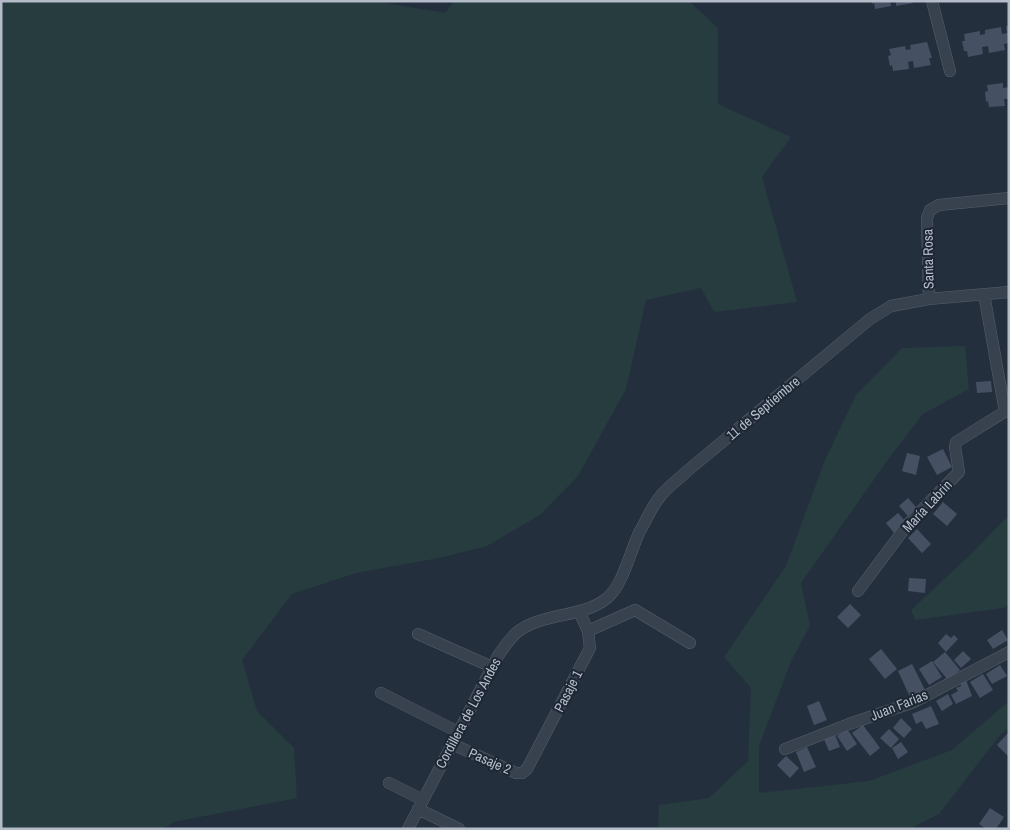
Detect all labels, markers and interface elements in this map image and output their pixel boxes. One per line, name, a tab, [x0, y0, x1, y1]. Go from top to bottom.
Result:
street label: Santa Rosa	[918, 228, 938, 289]
street label: 11 de Septiembre	[723, 372, 803, 444]
street label: María Labrin	[898, 476, 956, 536]
street label: Cordillera de Los Andes	[431, 654, 505, 771]
street label: Pasaje 1	[550, 666, 586, 715]
street label: Juan Farias	[868, 685, 930, 725]
street label: Pasaje 2	[466, 744, 514, 778]

